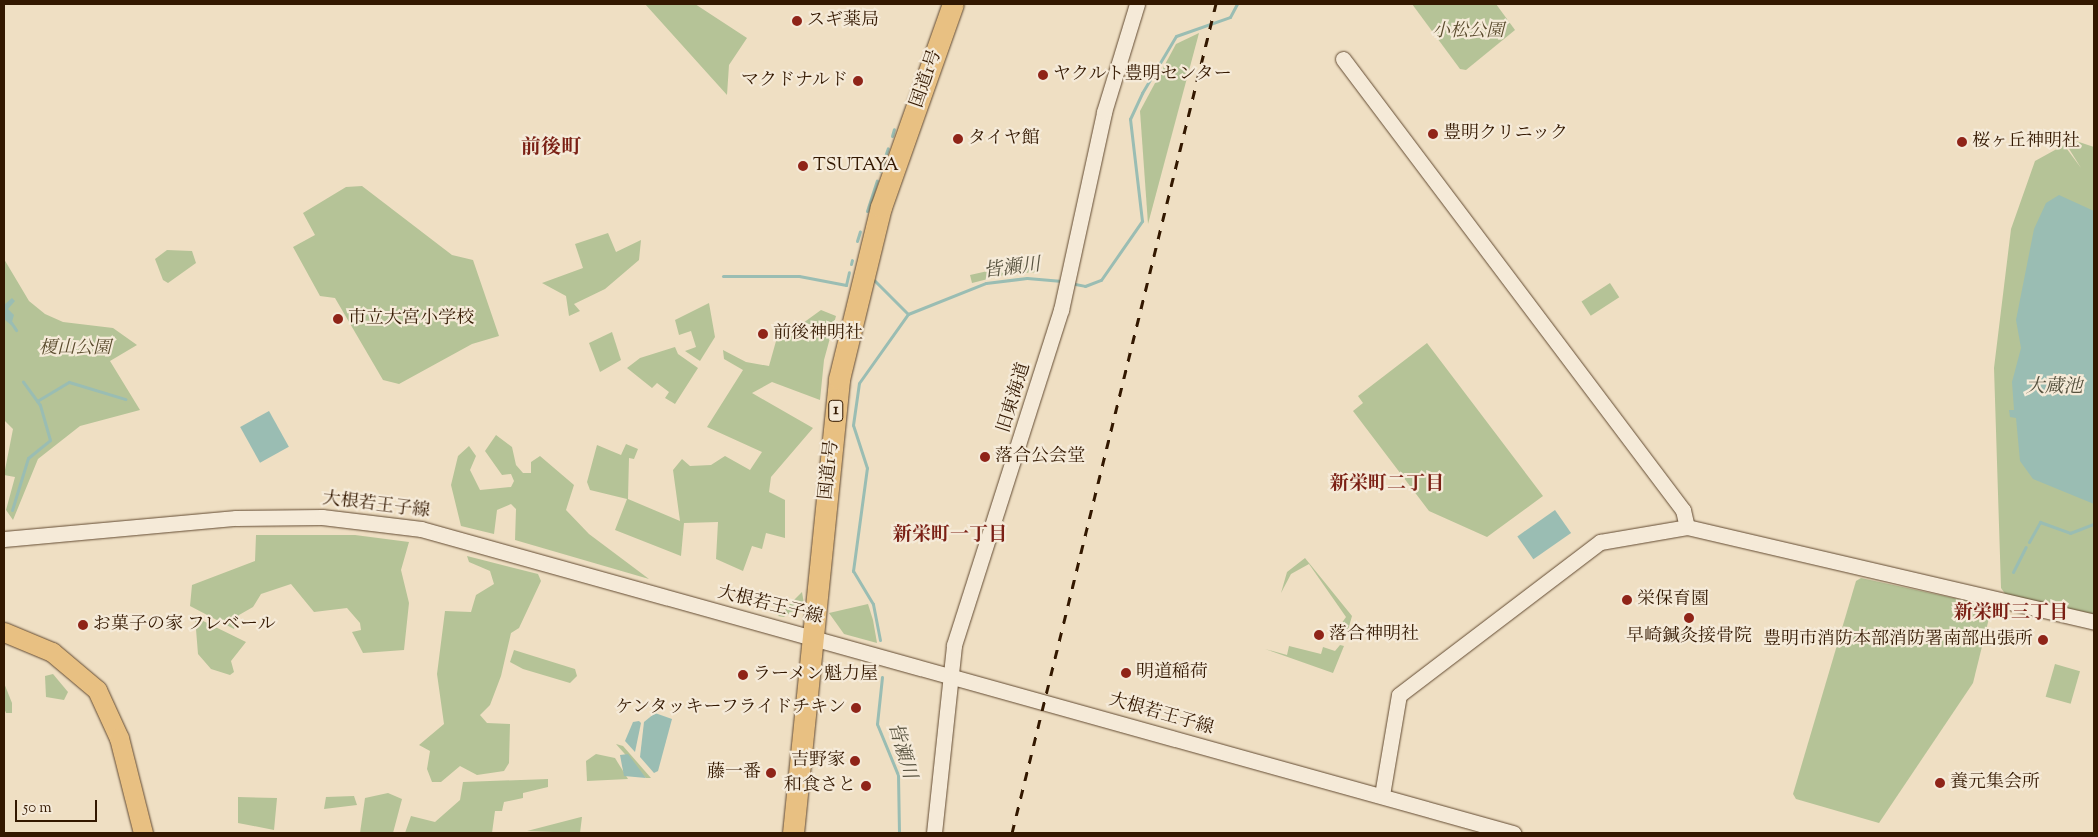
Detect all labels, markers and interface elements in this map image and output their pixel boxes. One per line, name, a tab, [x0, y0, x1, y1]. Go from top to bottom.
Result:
place label: スギ薬局	[807, 10, 879, 32]
marker: スギ薬局	[791, 15, 803, 27]
park label: 小松公園	[1432, 21, 1504, 43]
street label: 国道1号	[907, 47, 947, 111]
place label: ヤクルト豊明センター	[1053, 64, 1233, 86]
marker: ヤクルト豊明センター	[1037, 69, 1049, 81]
place label: マクドナルド	[740, 70, 848, 92]
marker: マクドナルド	[852, 75, 864, 87]
place label: 豊明クリニック	[1443, 123, 1569, 145]
place label: タイヤ館	[968, 128, 1040, 150]
marker: 豊明クリニック	[1427, 128, 1439, 140]
place label: 桜ヶ丘神明社	[1972, 131, 2080, 153]
marker: タイヤ館	[952, 133, 964, 145]
district label: 前後町	[521, 136, 581, 160]
marker: 桜ヶ丘神明社	[1956, 136, 1968, 148]
place label: TSUTAYA	[813, 155, 899, 177]
marker: TSUTAYA	[797, 160, 809, 172]
water label: 皆瀬川	[982, 254, 1042, 284]
place label: 市立大宮小学校	[348, 308, 474, 330]
marker: 市立大宮小学校	[332, 313, 344, 325]
place label: 前後神明社	[773, 323, 863, 345]
marker: 前後神明社	[757, 328, 769, 340]
park label: 榎山公園	[39, 338, 111, 360]
street label: 旧東海道	[994, 360, 1036, 436]
water label: 大蔵池	[2026, 377, 2082, 399]
road number: 1	[827, 398, 845, 424]
street label: 国道1号	[816, 439, 844, 501]
place label: 落合公会堂	[995, 446, 1085, 468]
marker: 落合公会堂	[979, 451, 991, 463]
district label: 新栄町二丁目	[1330, 474, 1444, 496]
street label: 大根若王子線	[321, 489, 431, 523]
district label: 新栄町一丁目	[893, 525, 1007, 547]
street label: 大根若王子線	[715, 582, 825, 630]
place label: 栄保育園	[1637, 589, 1709, 611]
marker: 栄保育園	[1621, 594, 1633, 606]
district label: 新栄町三丁目	[1954, 603, 2068, 625]
marker: 早崎鍼灸接骨院	[1683, 612, 1695, 624]
place label: お菓子の家 フレベール	[93, 614, 277, 636]
marker: お菓子の家 フレベール	[77, 619, 89, 631]
place label: 落合神明社	[1329, 624, 1419, 646]
place label: 早崎鍼灸接骨院	[1626, 626, 1752, 648]
marker: 落合神明社	[1313, 629, 1325, 641]
place label: 豊明市消防本部消防署南部出張所	[1763, 629, 2033, 651]
marker: 豊明市消防本部消防署南部出張所	[2037, 634, 2049, 646]
place label: 明道稲荷	[1136, 662, 1208, 684]
place label: ラーメン魁力屋	[753, 664, 879, 686]
marker: 明道稲荷	[1120, 667, 1132, 679]
marker: ラーメン魁力屋	[737, 669, 749, 681]
street label: 大根若王子線	[1106, 690, 1216, 740]
place label: ケンタッキーフライドチキン	[612, 697, 846, 719]
marker: ケンタッキーフライドチキン	[850, 702, 862, 714]
water label: 皆瀬川	[882, 720, 920, 782]
place label: 吉野家	[791, 750, 845, 772]
marker: 吉野家	[849, 755, 861, 767]
place label: 藤一番	[707, 762, 761, 784]
marker: 藤一番	[765, 767, 777, 779]
place label: 養元集会所	[1950, 772, 2040, 794]
place label: 和食さと	[784, 775, 856, 797]
marker: 養元集会所	[1934, 777, 1946, 789]
marker: 和食さと	[860, 780, 872, 792]
scale bar	[18, 790, 100, 822]
text: 50 m	[23, 798, 52, 819]

